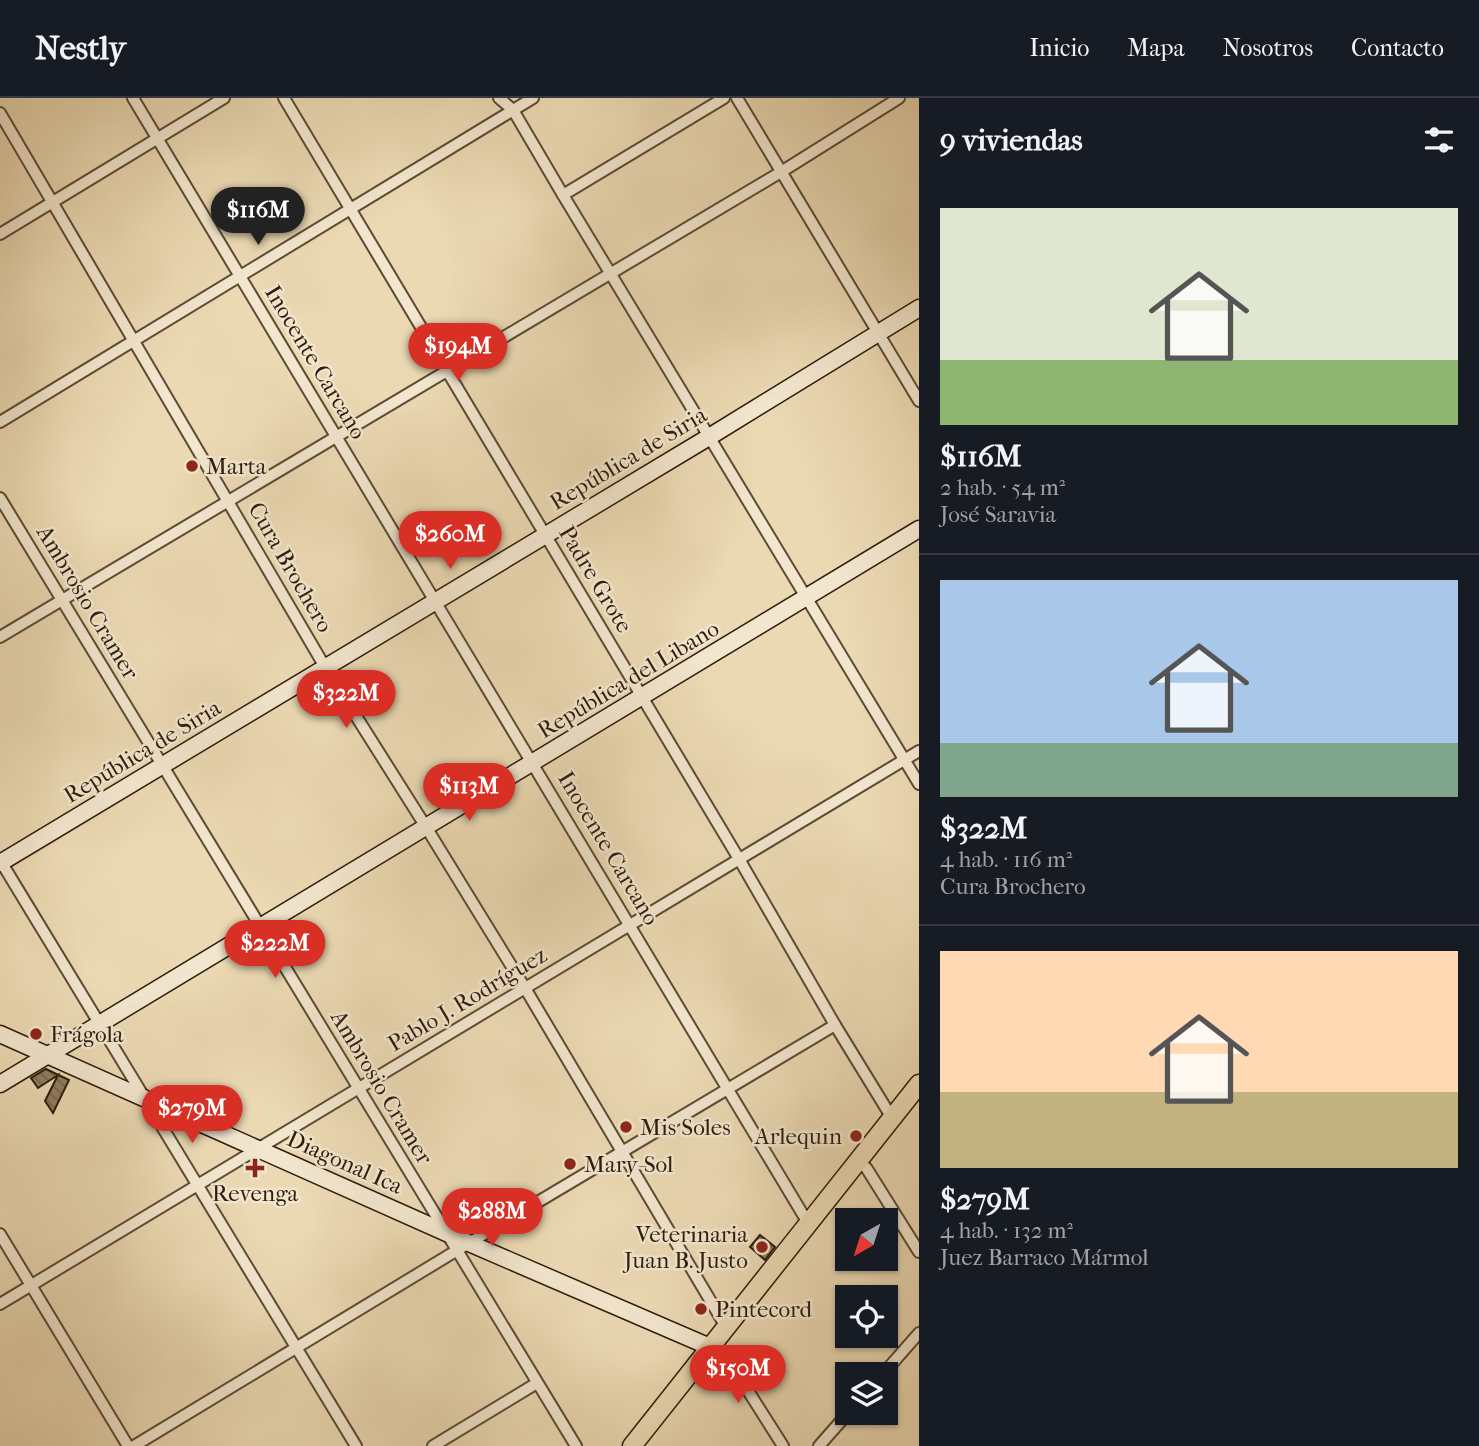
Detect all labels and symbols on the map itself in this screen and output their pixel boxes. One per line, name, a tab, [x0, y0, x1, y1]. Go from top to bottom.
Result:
pin: $116M	[209, 188, 307, 247]
street label: Inocente Carcano	[259, 280, 372, 444]
pin: $194M	[409, 324, 507, 383]
street label: República de Siria	[545, 401, 712, 516]
place label: Marta	[206, 453, 267, 480]
marker: Marta	[184, 458, 200, 474]
street label: Cura Brochero	[242, 497, 339, 637]
pin: $260M	[401, 512, 499, 571]
street label: Ambrosio Cramer	[30, 520, 144, 684]
street label: Padre Grote	[553, 521, 638, 638]
street label: República del Libano	[533, 615, 724, 744]
pin: $322M	[297, 670, 395, 730]
street label: República de Siria	[59, 694, 226, 809]
pin: $113M	[420, 764, 518, 823]
street label: Inocente Carcano	[552, 766, 665, 930]
pin: $222M	[226, 920, 324, 980]
street label: Pablo J. Rodríguez	[383, 941, 552, 1057]
street label: Ambrosio Cramer	[324, 1005, 438, 1169]
place label: Frágola	[50, 1021, 124, 1048]
marker: Frágola	[28, 1026, 44, 1042]
pin: $279M	[143, 1086, 241, 1145]
place label: Mis Soles	[640, 1114, 731, 1141]
marker: Mis Soles	[618, 1119, 634, 1135]
place label: Arlequin	[754, 1123, 843, 1150]
street label: Diagonal Ica	[283, 1125, 407, 1200]
marker: Arlequin	[848, 1128, 864, 1144]
place label: Mary-Sol	[584, 1151, 674, 1178]
marker: Mary-Sol	[562, 1156, 578, 1172]
marker: Revenga	[247, 1160, 263, 1176]
place label: Revenga	[212, 1180, 298, 1207]
pin: $288M	[443, 1188, 541, 1248]
north arrow	[835, 1208, 898, 1270]
place label: Veterinaria Juan B. Justo	[622, 1221, 748, 1274]
marker: Veterinaria Juan B. Justo	[754, 1239, 770, 1255]
place label: Pintecord	[715, 1296, 813, 1323]
marker: Pintecord	[693, 1301, 709, 1317]
pin: $150M	[689, 1346, 787, 1405]

